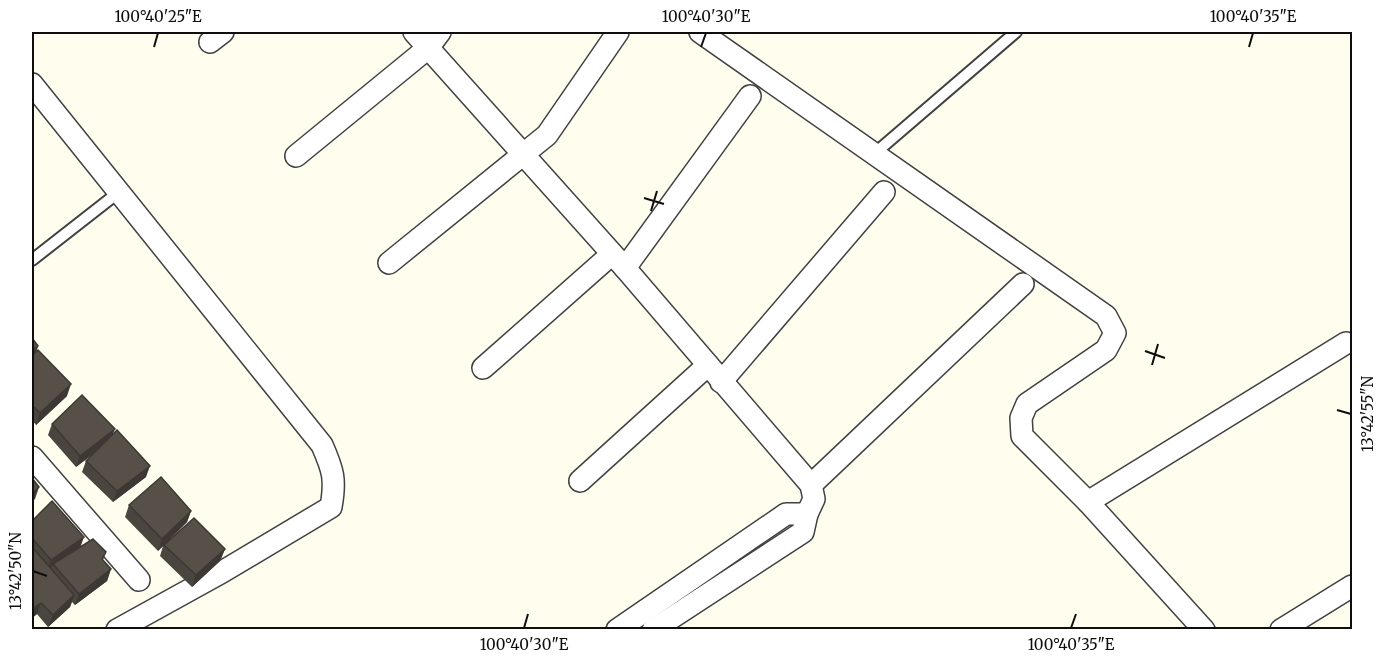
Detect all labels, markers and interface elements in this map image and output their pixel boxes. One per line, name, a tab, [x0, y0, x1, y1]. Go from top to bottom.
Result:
text: 100°40'25"E	[114, 7, 202, 26]
text: 100°40'30"E	[662, 7, 751, 26]
text: 100°40'35"E	[1210, 7, 1297, 26]
text: 13°42'55"N	[1358, 376, 1377, 452]
text: 13°42'50"N	[6, 532, 25, 610]
text: 100°40'30"E	[480, 635, 569, 654]
text: 100°40'35"E	[1028, 635, 1115, 654]

